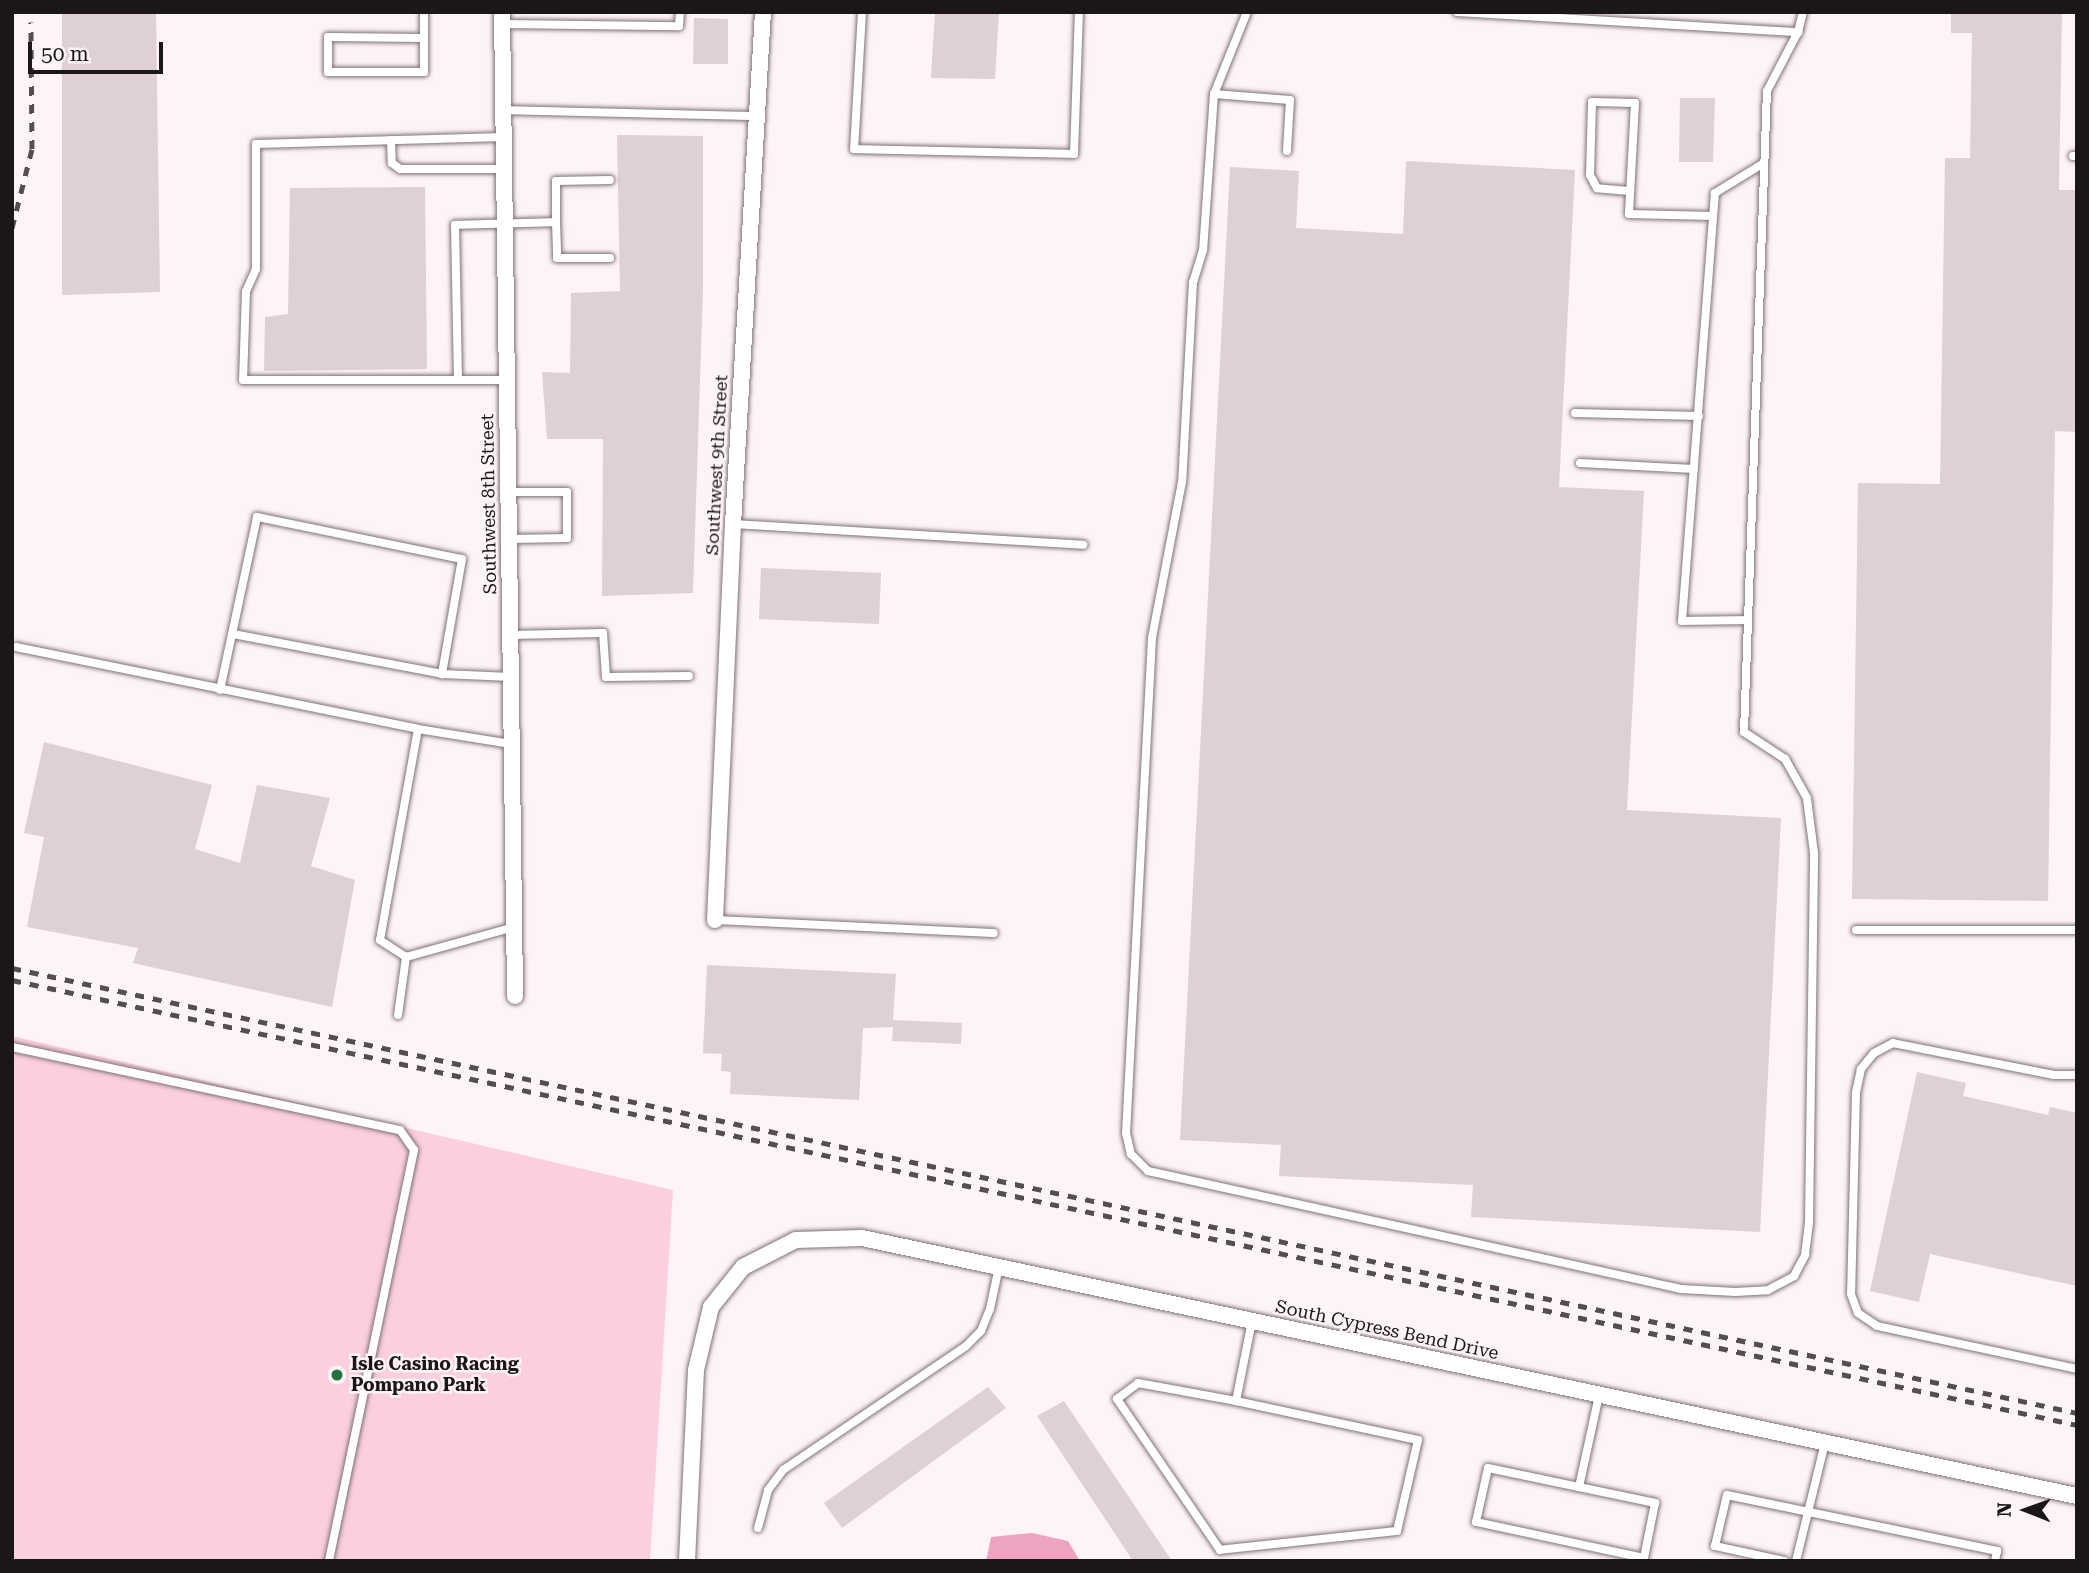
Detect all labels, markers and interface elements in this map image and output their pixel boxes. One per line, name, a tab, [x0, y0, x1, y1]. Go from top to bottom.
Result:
scale bar	[32, 28, 166, 72]
text: 50 m	[41, 42, 89, 66]
street label: Southwest 9th Street	[701, 374, 733, 556]
street label: Southwest 8th Street	[477, 413, 501, 595]
street label: South Cypress Bend Drive	[1273, 1296, 1501, 1364]
place label: Isle Casino Racing Pompano Park	[351, 1354, 519, 1396]
marker: Isle Casino Racing Pompano Park	[329, 1367, 345, 1383]
north arrow	[1991, 1475, 2061, 1545]
text: N	[1993, 1502, 2016, 1517]

